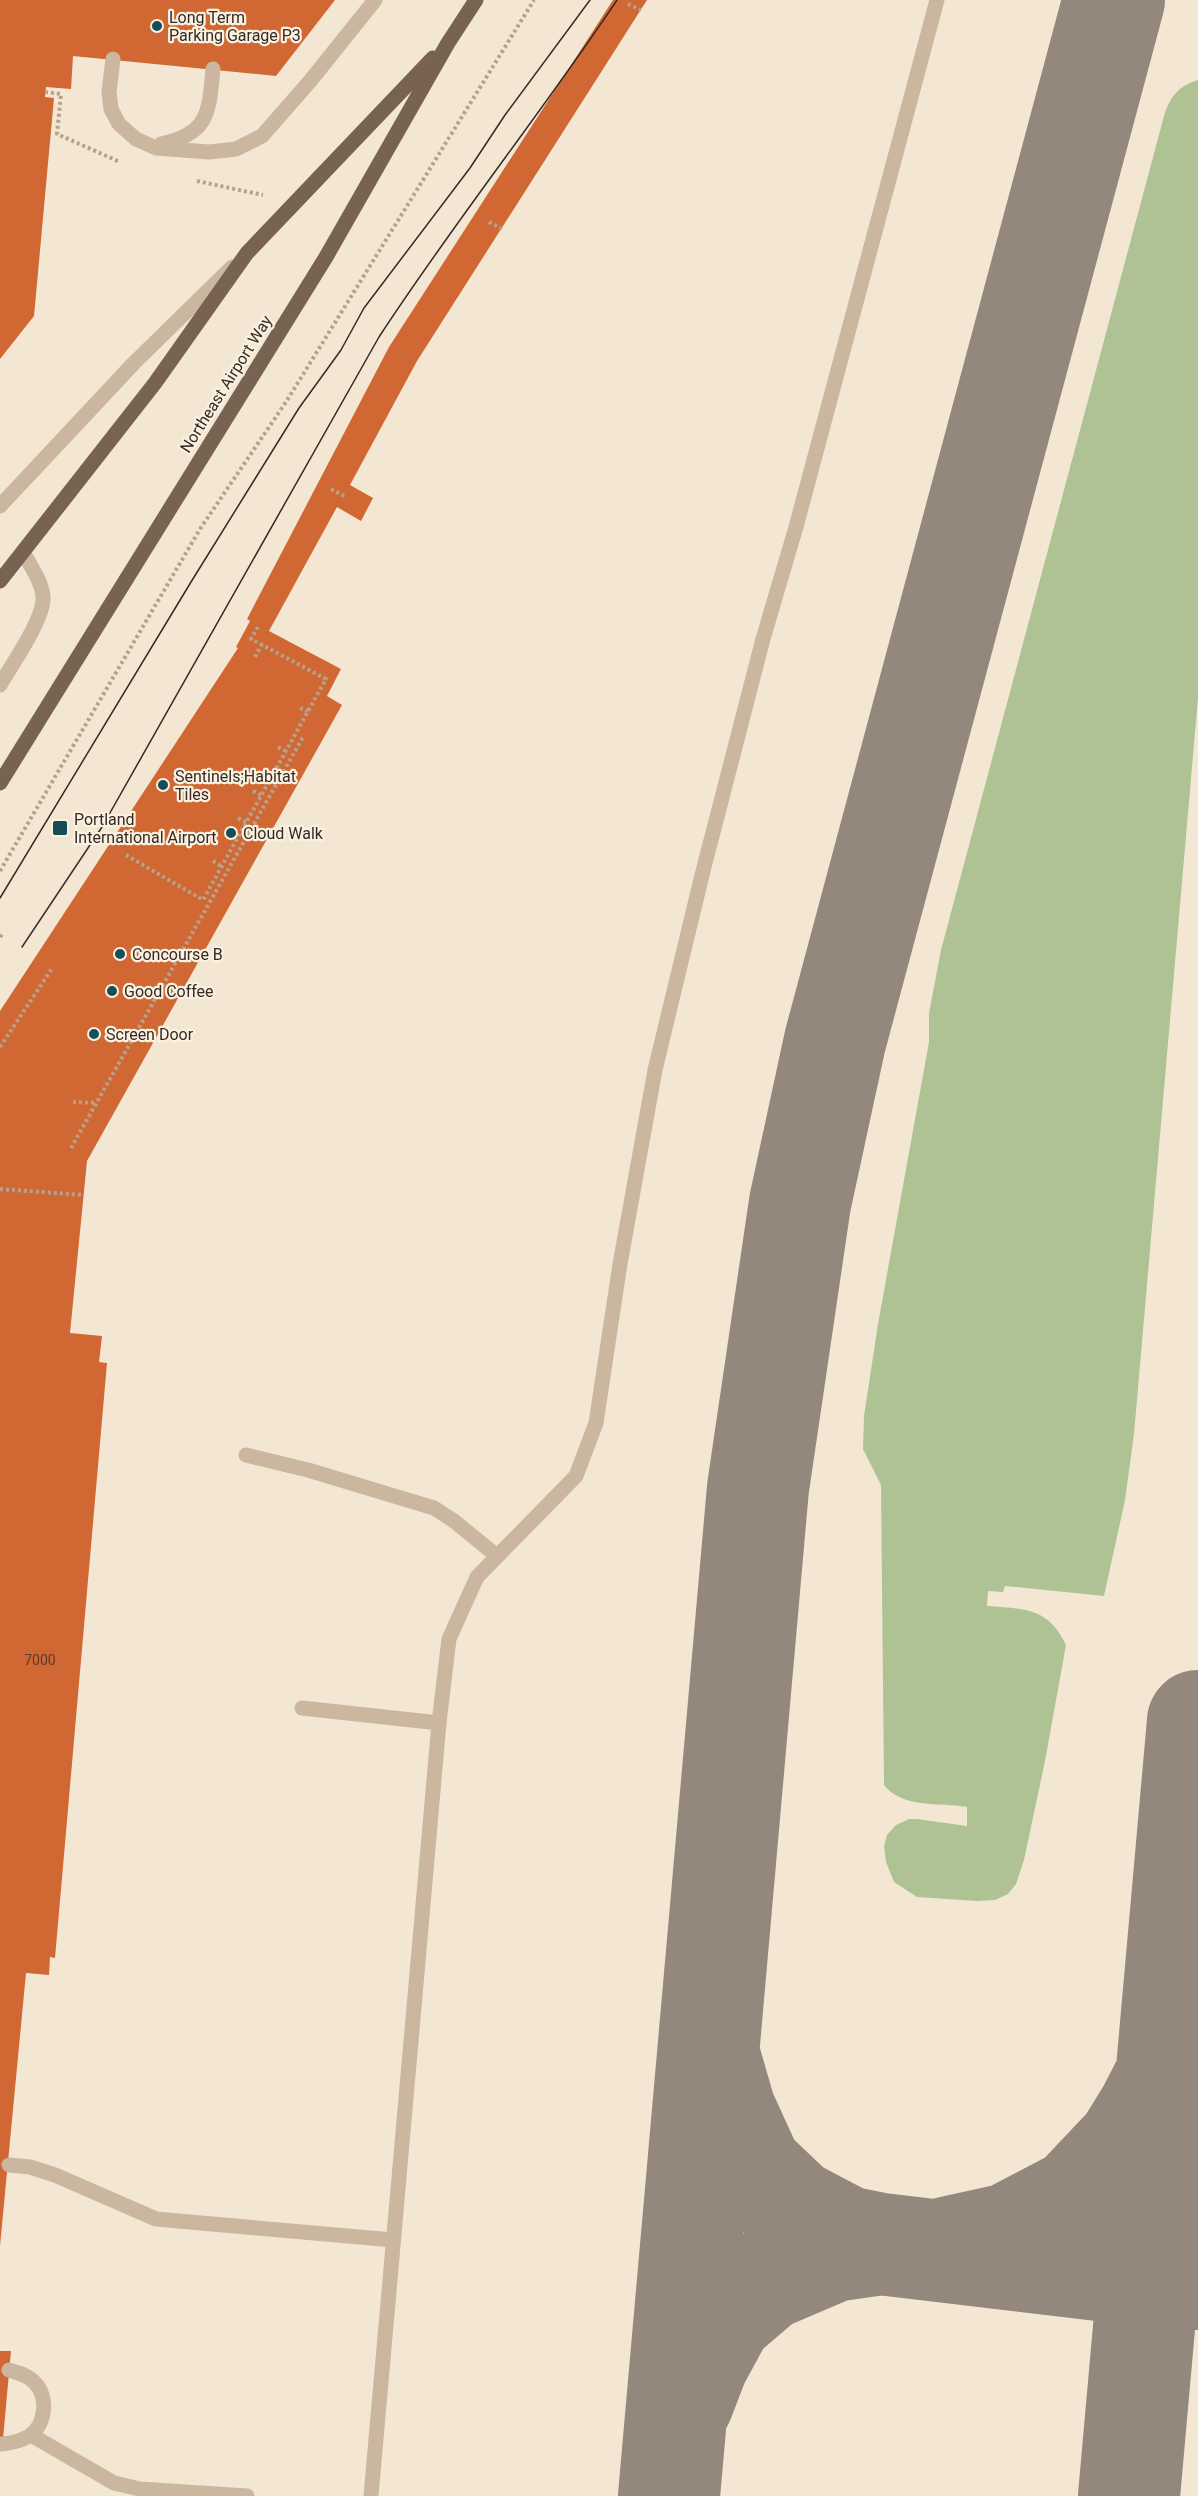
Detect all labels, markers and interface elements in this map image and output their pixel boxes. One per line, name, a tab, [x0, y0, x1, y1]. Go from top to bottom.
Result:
place label: Long Term Parking Garage P3	[169, 8, 301, 45]
marker: Long Term Parking Garage P3	[150, 19, 164, 33]
street label: Northeast Airport Way	[176, 312, 276, 456]
place label: Sentinels;Habitat Tiles	[175, 767, 296, 804]
marker: Sentinels;Habitat Tiles	[156, 778, 170, 792]
place label: Portland International Airport	[74, 810, 216, 847]
marker: Portland International Airport	[51, 819, 69, 837]
place label: Cloud Walk	[243, 824, 324, 843]
marker: Cloud Walk	[224, 826, 238, 840]
place label: Concourse B	[132, 945, 223, 964]
marker: Concourse B	[113, 947, 127, 961]
place label: Good Coffee	[124, 982, 214, 1001]
marker: Good Coffee	[105, 984, 119, 998]
place label: Screen Door	[106, 1025, 194, 1044]
marker: Screen Door	[87, 1027, 101, 1041]
house number: 7000	[24, 1652, 56, 1668]

